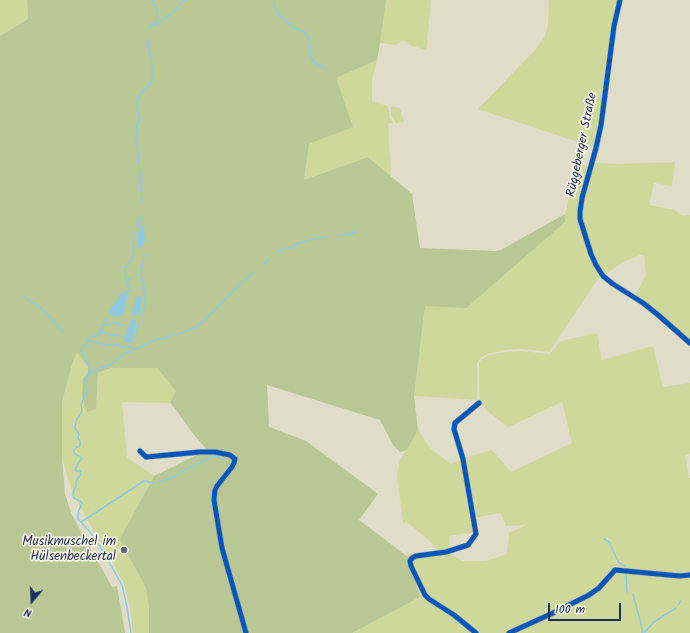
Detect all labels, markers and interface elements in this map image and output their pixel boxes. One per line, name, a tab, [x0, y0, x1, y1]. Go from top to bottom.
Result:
street label: Rüggeberger Straße	[564, 91, 602, 199]
place label: Musikmuschel im Hülsenbeckertal	[22, 535, 116, 566]
marker: Musikmuschel im Hülsenbeckertal	[119, 545, 129, 555]
north arrow	[12, 581, 52, 621]
scale bar	[550, 595, 623, 621]
text: 100 m	[555, 600, 585, 619]
text: N	[22, 603, 34, 622]

